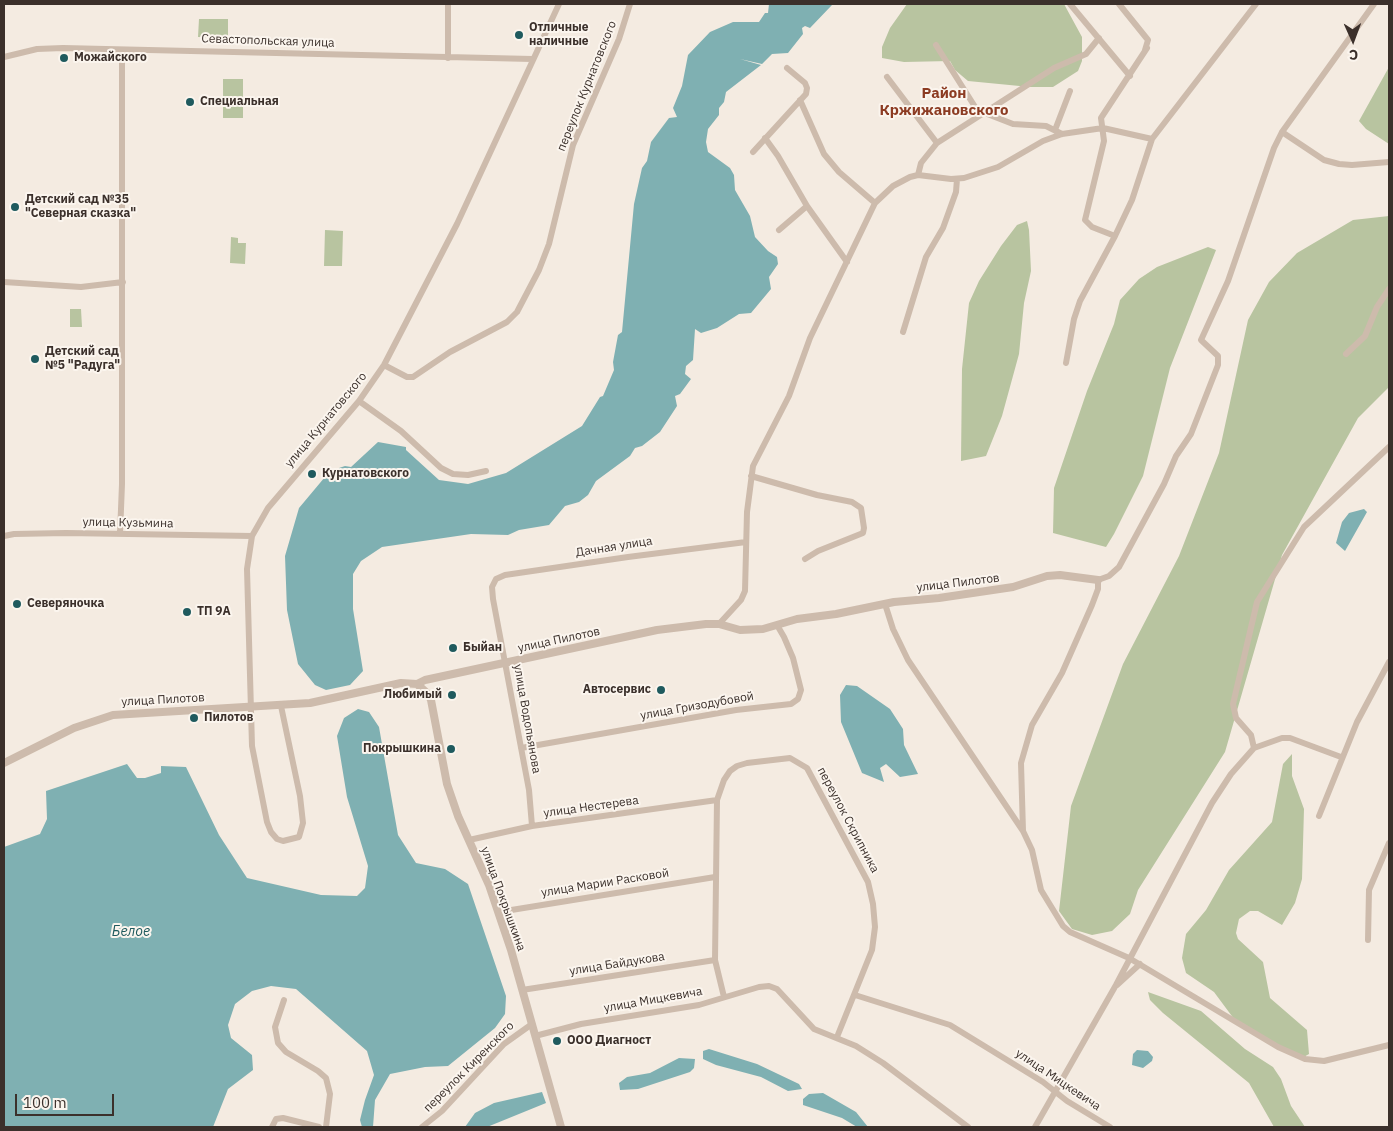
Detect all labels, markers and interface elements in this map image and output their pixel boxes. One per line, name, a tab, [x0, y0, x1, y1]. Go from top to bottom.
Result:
north arrow	[1328, 15, 1378, 65]
street label: переулок Курнатовского	[554, 19, 620, 153]
place label: Отличные наличные	[529, 21, 589, 49]
marker: Отличные наличные	[513, 29, 525, 41]
street label: Севастопольская улица	[201, 31, 335, 51]
text: С	[1349, 46, 1358, 64]
place label: Можайского	[74, 51, 147, 65]
marker: Можайского	[58, 52, 70, 64]
district label: Район Кржижановского	[880, 85, 1008, 120]
place label: Специальная	[200, 95, 279, 109]
marker: Специальная	[184, 96, 196, 108]
place label: Детский сад №35 "Северная сказка"	[25, 193, 136, 221]
marker: Детский сад №35 "Северная сказка"	[9, 201, 21, 213]
place label: Детский сад №5 "Радуга"	[45, 345, 120, 373]
marker: Детский сад №5 "Радуга"	[29, 353, 41, 365]
street label: улица Курнатовского	[282, 370, 370, 470]
place label: Курнатовского	[322, 467, 409, 481]
marker: Курнатовского	[306, 468, 318, 480]
street label: улица Кузьмина	[82, 515, 174, 531]
street label: Дачная улица	[575, 534, 653, 560]
street label: улица Пилотов	[916, 571, 1000, 595]
place label: Северяночка	[27, 597, 104, 611]
marker: Северяночка	[11, 598, 23, 610]
place label: ТП 9А	[197, 605, 231, 619]
marker: ТП 9А	[181, 606, 193, 618]
street label: улица Пилотов	[517, 624, 601, 656]
place label: Быйан	[463, 641, 502, 655]
marker: Быйан	[447, 642, 459, 654]
street label: улица Водопьянова	[510, 663, 544, 775]
place label: Автосервис	[583, 683, 651, 697]
marker: Автосервис	[655, 684, 667, 696]
place label: Любимый	[383, 688, 442, 702]
marker: Любимый	[446, 689, 458, 701]
street label: улица Гризодубовой	[639, 689, 755, 723]
street label: улица Пилотов	[121, 691, 205, 709]
place label: Пилотов	[204, 711, 253, 725]
marker: Пилотов	[188, 712, 200, 724]
place label: Покрышкина	[363, 742, 441, 756]
marker: Покрышкина	[445, 743, 457, 755]
street label: переулок Скрипника	[814, 765, 882, 875]
street label: улица Нестерева	[543, 793, 639, 821]
street label: улица Покрышкина	[477, 845, 529, 953]
street label: улица Марии Расковой	[540, 866, 670, 900]
water label: Белое	[112, 924, 150, 940]
street label: улица Байдукова	[568, 949, 666, 979]
street label: улица Мицкевича	[603, 984, 703, 1016]
street label: переулок Киренского	[421, 1019, 517, 1115]
place label: ООО Диагност	[567, 1034, 651, 1048]
marker: ООО Диагност	[551, 1035, 563, 1047]
street label: улица Мицкевича	[1013, 1046, 1103, 1114]
scale bar	[18, 1084, 116, 1116]
text: 100 m	[23, 1093, 67, 1112]

